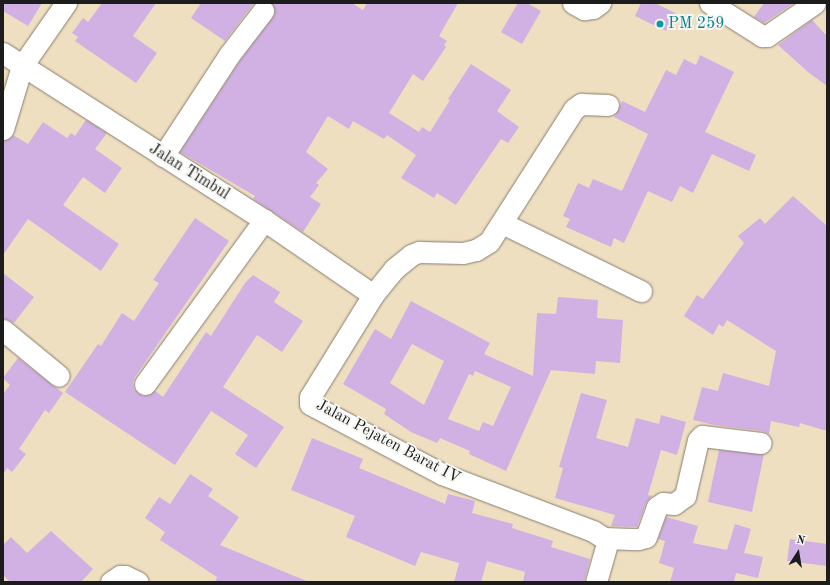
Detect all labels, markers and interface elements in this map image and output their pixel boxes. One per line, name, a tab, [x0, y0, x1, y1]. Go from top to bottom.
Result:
place label: PM 259	[668, 14, 725, 34]
marker: PM 259	[655, 19, 665, 29]
street label: Jalan Timbul	[145, 140, 233, 204]
street label: Jalan Pejaten Barat IV	[313, 396, 463, 488]
north arrow	[778, 533, 818, 573]
text: N	[795, 535, 806, 547]

